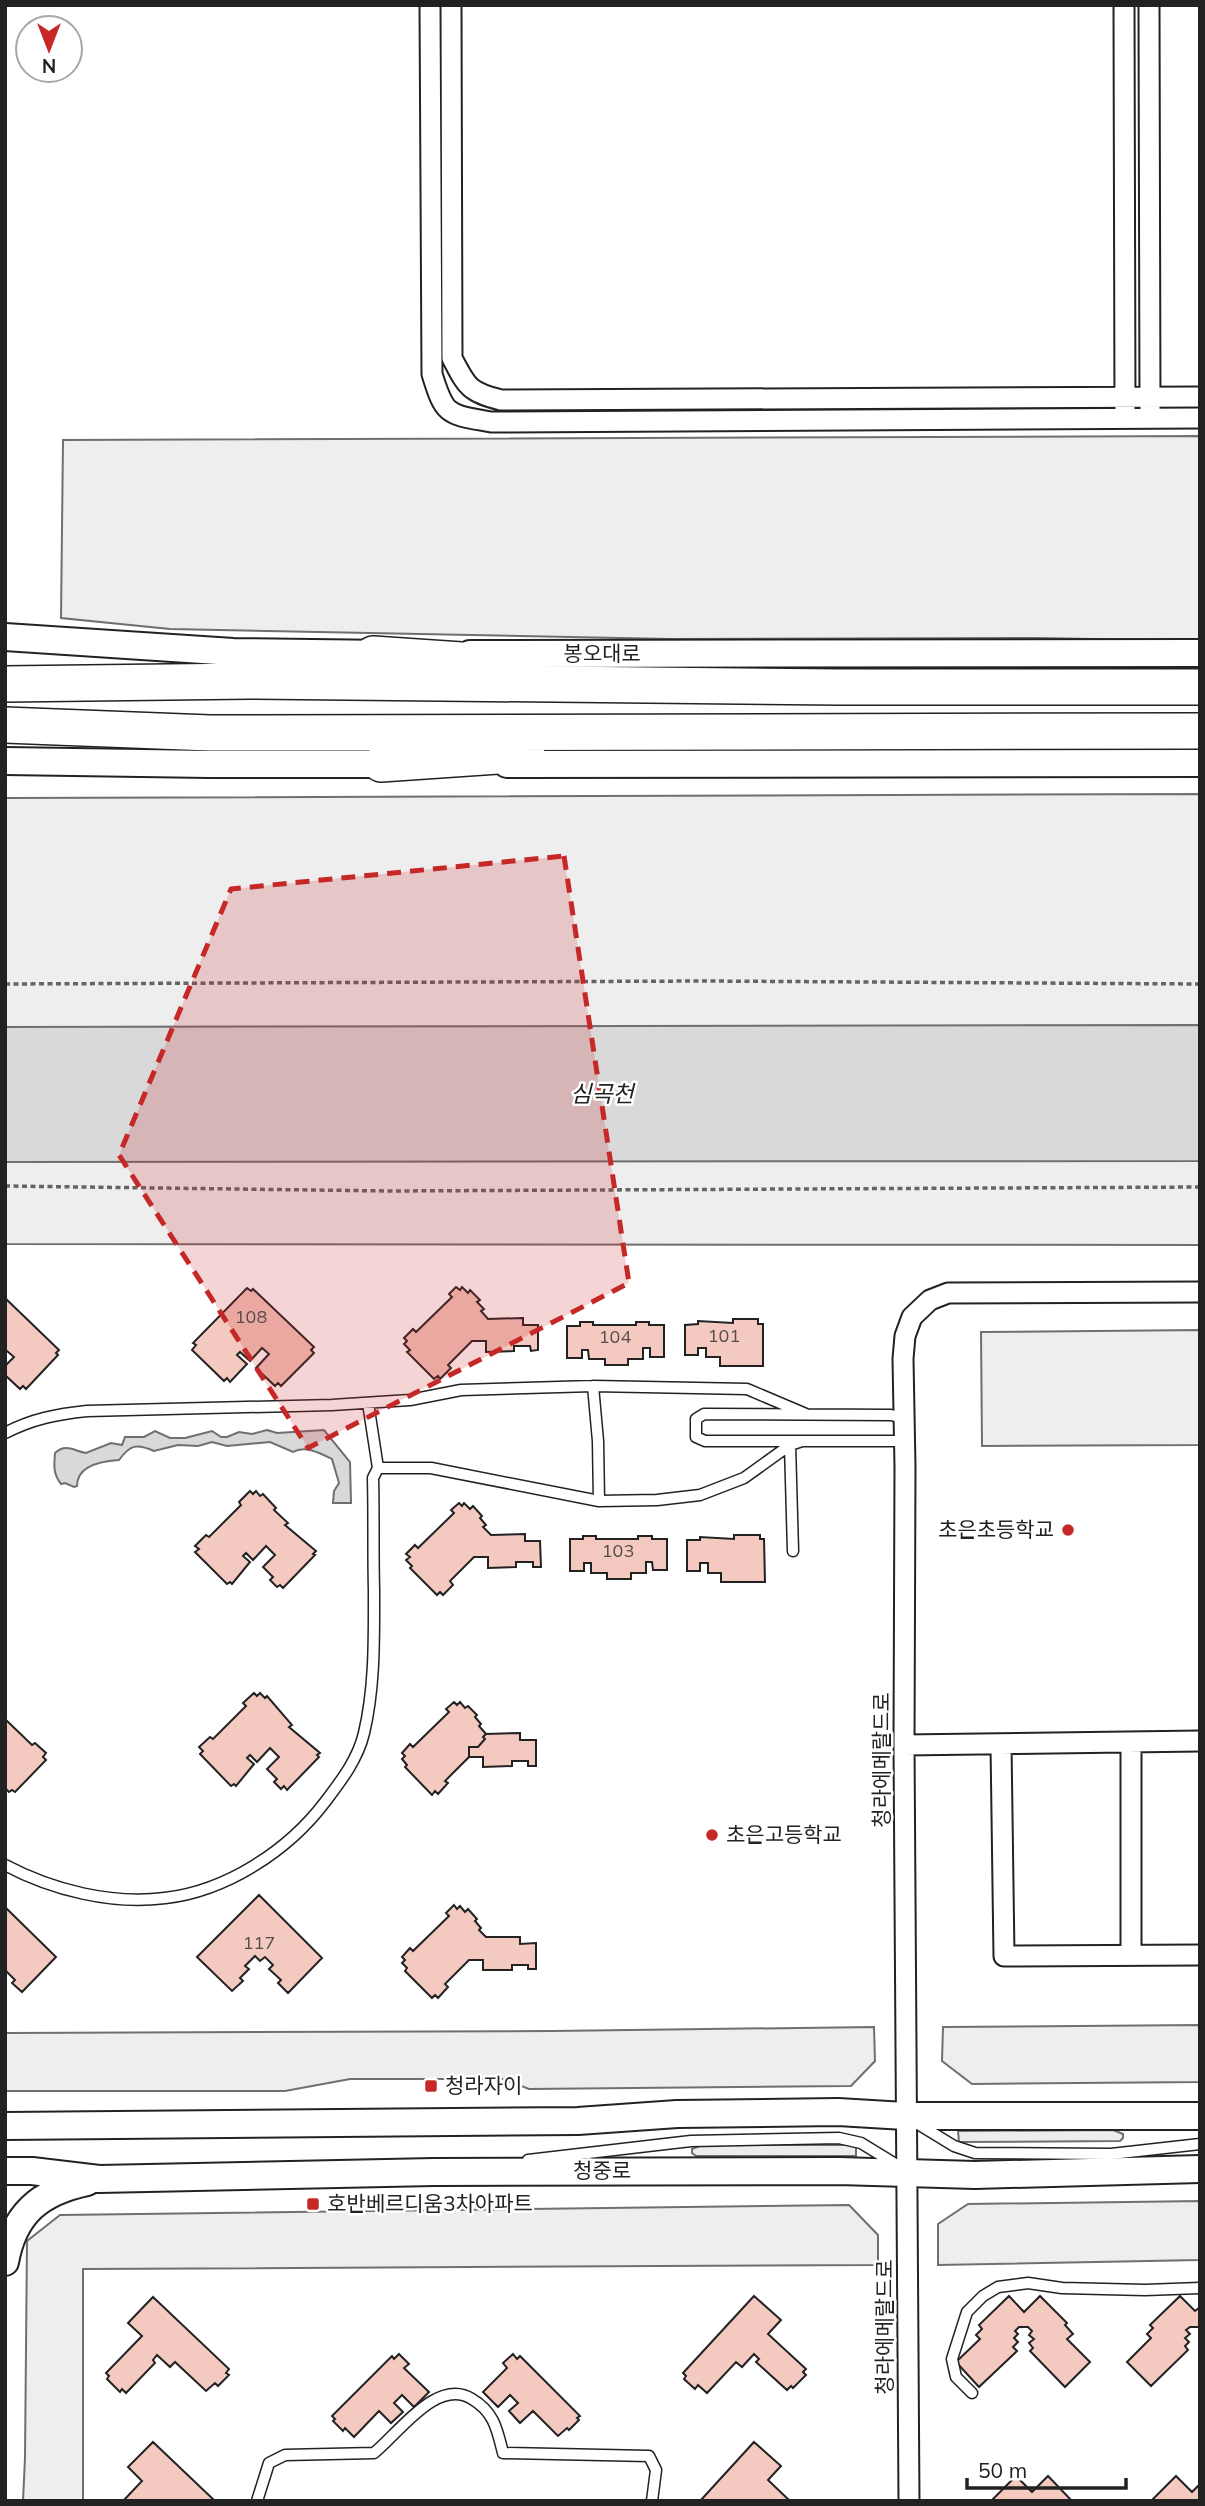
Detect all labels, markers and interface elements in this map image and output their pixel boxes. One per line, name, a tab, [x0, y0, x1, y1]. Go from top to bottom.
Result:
north arrow	[14, 14, 84, 84]
text: N	[42, 54, 56, 78]
street label: 봉오대로	[563, 640, 641, 666]
water label: 심곡천	[570, 1079, 637, 1108]
house number: 108	[235, 1305, 267, 1328]
house number: 101	[708, 1324, 740, 1347]
house number: 104	[599, 1325, 631, 1348]
place label: 초은초등학교	[938, 1516, 1054, 1542]
marker: 초은초등학교	[1060, 1522, 1076, 1538]
house number: 103	[602, 1539, 634, 1562]
street label: 청라에메랄드로	[868, 1692, 894, 1828]
place label: 초은고등학교	[726, 1821, 842, 1847]
marker: 초은고등학교	[704, 1827, 720, 1843]
house number: 117	[243, 1931, 275, 1954]
place label: 청라자이	[445, 2072, 522, 2098]
marker: 청라자이	[423, 2078, 439, 2094]
street label: 청중로	[573, 2157, 631, 2183]
place label: 호반베르디움3차아파트	[327, 2190, 533, 2216]
marker: 호반베르디움3차아파트	[305, 2196, 321, 2212]
street label: 청라에메랄드로	[871, 2259, 897, 2395]
scale bar	[967, 2446, 1126, 2490]
text: 50 m	[978, 2457, 1027, 2483]

